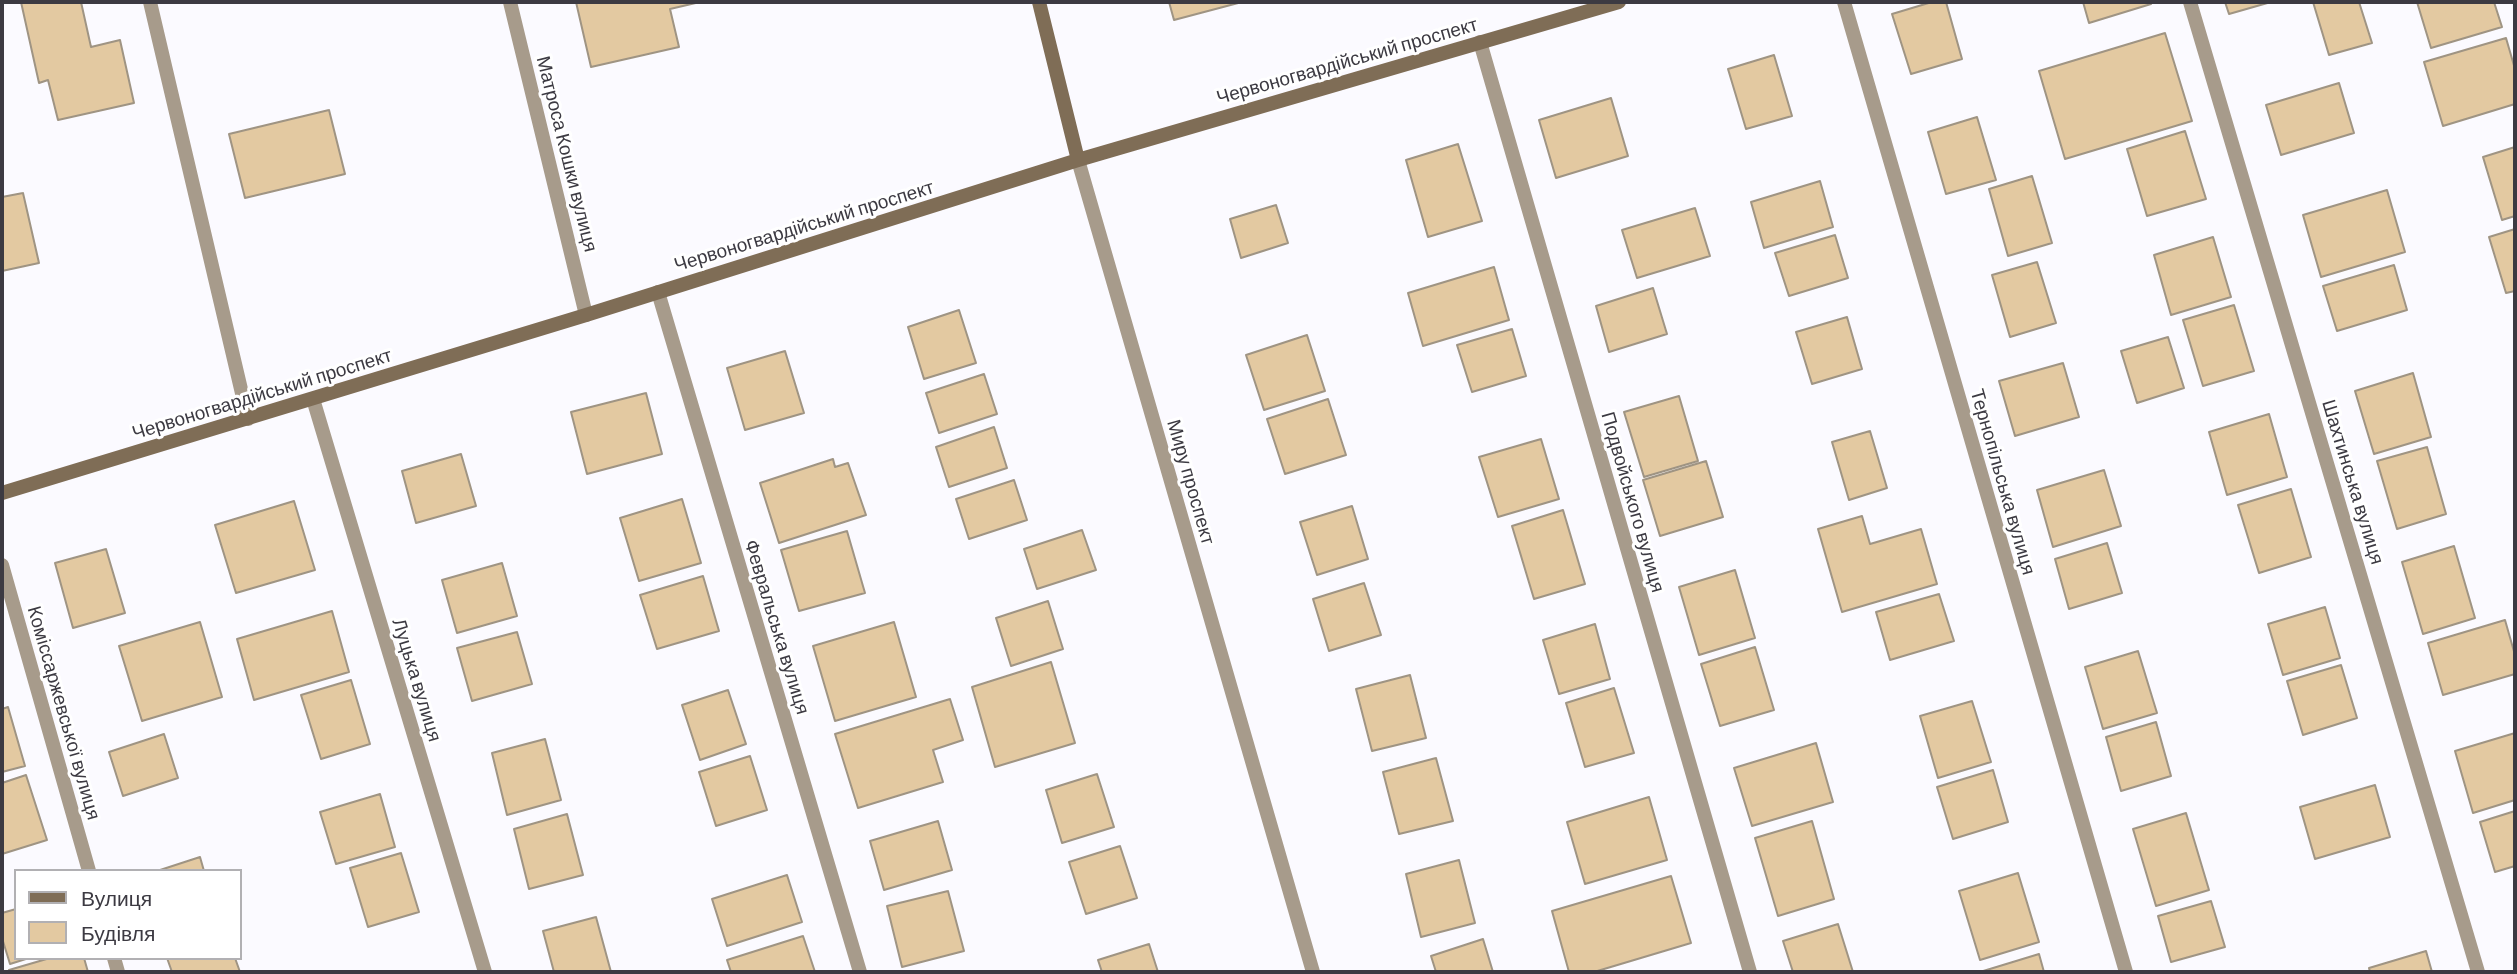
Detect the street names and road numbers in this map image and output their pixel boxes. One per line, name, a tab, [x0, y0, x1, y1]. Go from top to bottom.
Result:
street label: Червоногвардійський проспект	[1214, 13, 1480, 109]
street label: Матроса Кошки вулиця	[532, 54, 602, 254]
street label: Червоногвардійський проспект	[671, 176, 937, 276]
street label: Червоногвардійський проспект	[129, 344, 395, 444]
street label: Тернопільська вулиця	[1966, 386, 2040, 578]
street label: Шахтинська вулиця	[2317, 397, 2389, 567]
street label: Подвойського вулиця	[1596, 409, 1670, 595]
street label: Миру проспект	[1162, 417, 1220, 547]
street label: Февральська вулиця	[740, 537, 814, 717]
street label: Коміссаржевської вулиця	[23, 603, 105, 823]
street label: Луцька вулиця	[387, 616, 447, 744]

